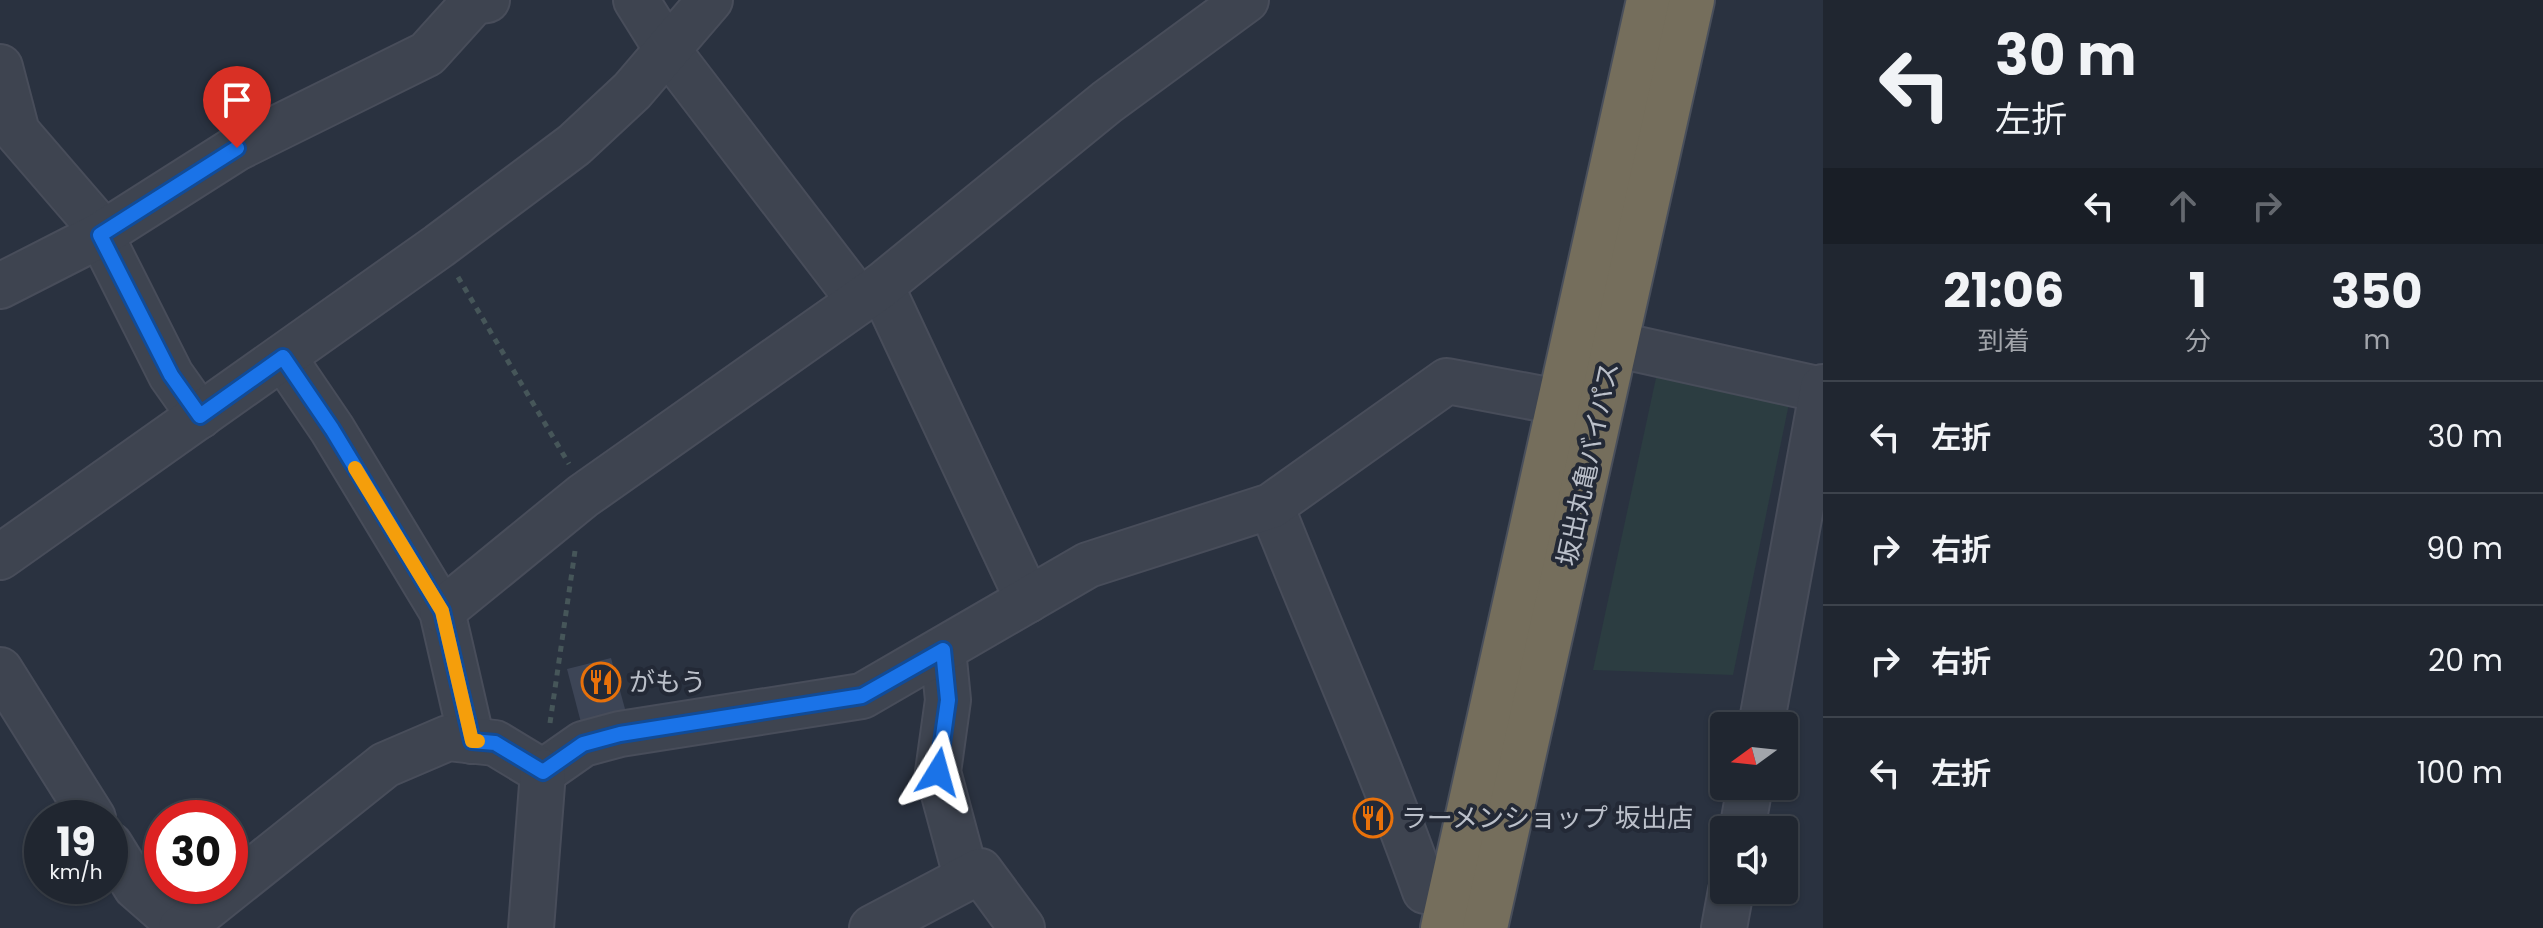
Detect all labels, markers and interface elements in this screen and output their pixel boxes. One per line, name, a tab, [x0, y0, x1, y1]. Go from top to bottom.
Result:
text: 30 m	[1995, 16, 2137, 95]
icon: left	[1863, 32, 1967, 136]
pin	[203, 66, 271, 148]
icon: arrive	[215, 78, 259, 122]
text: 左折	[1995, 94, 2067, 145]
icon: left	[2077, 184, 2121, 228]
icon: ahead	[2161, 184, 2205, 228]
icon: right	[2245, 184, 2289, 228]
text: 21:06	[1943, 257, 2064, 324]
text: 1	[2189, 257, 2207, 324]
text: 350	[2331, 258, 2423, 325]
text: m	[2363, 322, 2390, 358]
text: 到着	[1978, 323, 2030, 359]
text: 分	[2185, 323, 2211, 359]
street label: 坂出丸亀バイパス	[1549, 359, 1627, 569]
icon: left	[1863, 415, 1907, 459]
text: 30 m	[2428, 415, 2503, 458]
text: 左折	[1931, 416, 1991, 459]
icon: right	[1863, 527, 1907, 571]
text: 90 m	[2426, 527, 2503, 570]
text: 右折	[1931, 528, 1991, 571]
icon: right	[1863, 639, 1907, 683]
text: 20 m	[2428, 639, 2503, 682]
text: 右折	[1931, 640, 1991, 683]
restaurant icon: がもう	[580, 661, 622, 703]
place label: がもう	[629, 664, 706, 700]
north arrow	[1710, 712, 1798, 800]
map controls	[1710, 712, 1798, 904]
position arrow	[896, 730, 980, 814]
icon: left	[1863, 751, 1907, 795]
text: 100 m	[2417, 751, 2503, 794]
text: 左折	[1931, 752, 1991, 795]
restaurant icon: ラーメンショップ 坂出店	[1352, 797, 1394, 839]
speed limit sign: 30	[144, 800, 248, 904]
place label: ラーメンショップ 坂出店	[1401, 800, 1693, 836]
text: 19	[56, 814, 96, 870]
button: sound	[1710, 816, 1798, 904]
text: km/h	[49, 858, 103, 886]

